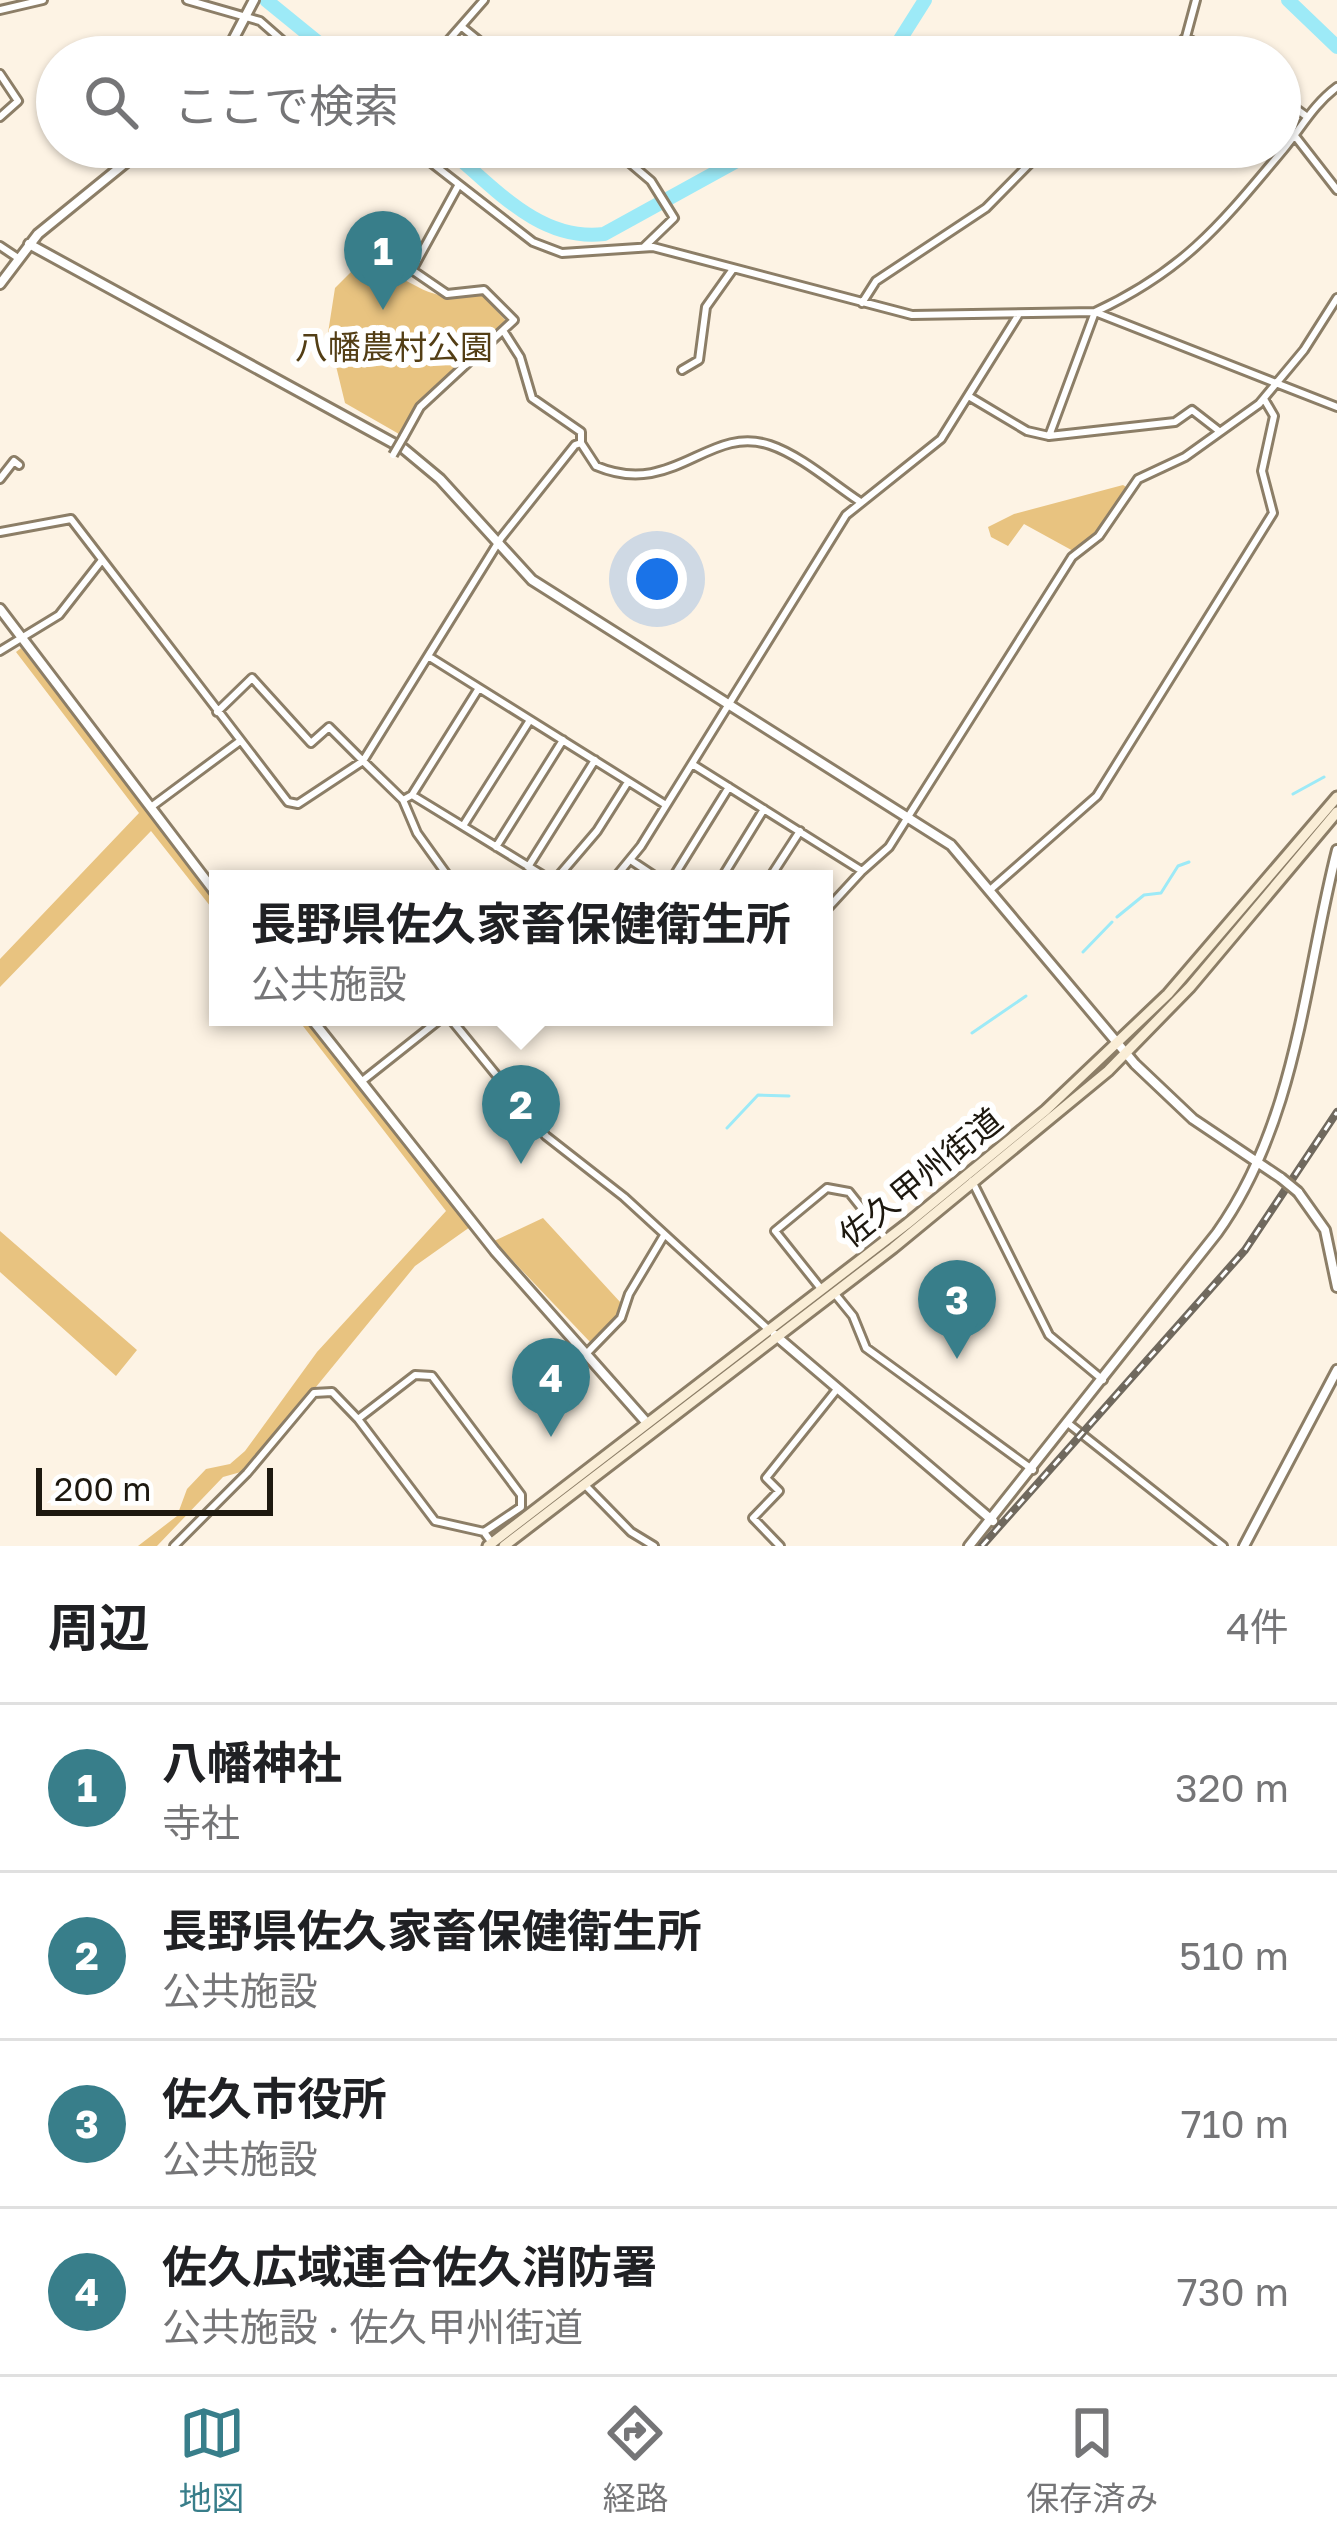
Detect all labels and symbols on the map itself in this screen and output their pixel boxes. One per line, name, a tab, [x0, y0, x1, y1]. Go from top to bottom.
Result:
pin: 1	[344, 211, 422, 310]
park label: 八幡農村公園	[295, 327, 493, 366]
your location	[627, 549, 687, 609]
pin: 2	[482, 1065, 560, 1164]
street label: 佐久甲州街道	[831, 1100, 1009, 1254]
pin: 3	[918, 1260, 996, 1359]
pin: 4	[512, 1338, 590, 1437]
scale bar	[36, 1462, 273, 1515]

